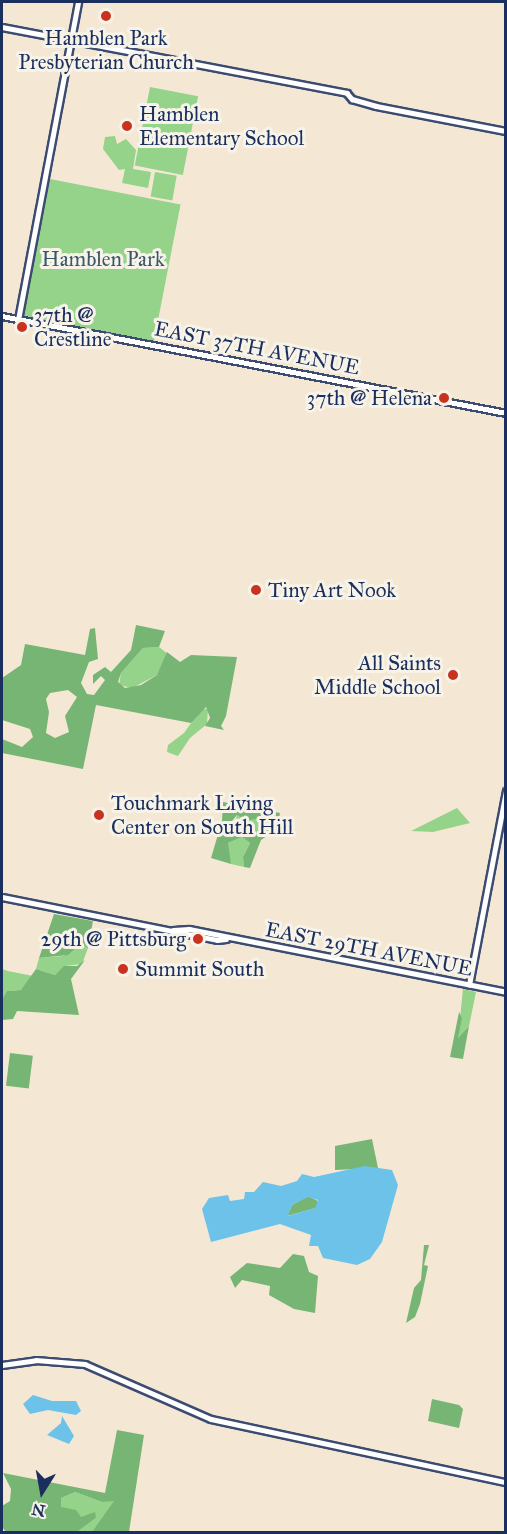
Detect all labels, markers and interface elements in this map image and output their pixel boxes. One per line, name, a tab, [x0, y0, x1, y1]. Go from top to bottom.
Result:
marker: Hamblen Park Presbyterian Church	[99, 9, 113, 23]
place label: Hamblen Park Presbyterian Church	[18, 25, 194, 75]
place label: Hamblen Elementary School	[139, 101, 304, 151]
marker: Hamblen Elementary School	[120, 119, 134, 133]
park label: Hamblen Park	[42, 246, 164, 272]
place label: 37th @ Crestline	[34, 302, 111, 352]
street label: EAST 37TH AVENUE	[152, 316, 362, 380]
marker: 37th @ Crestline	[15, 320, 29, 334]
place label: 37th @ Helena	[307, 385, 432, 411]
marker: 37th @ Helena	[437, 391, 451, 405]
place label: Tiny Art Nook	[268, 577, 396, 603]
marker: Tiny Art Nook	[249, 583, 263, 597]
place label: All Saints Middle School	[314, 650, 441, 700]
marker: All Saints Middle School	[446, 668, 460, 682]
place label: Touchmark Living Center on South Hill	[111, 790, 293, 840]
marker: Touchmark Living Center on South Hill	[92, 808, 106, 822]
street label: EAST 29TH AVENUE	[263, 917, 475, 981]
place label: 29th @ Pittsburg	[41, 926, 186, 952]
marker: 29th @ Pittsburg	[191, 932, 205, 946]
place label: Summit South	[135, 956, 264, 982]
marker: Summit South	[116, 962, 130, 976]
north arrow	[12, 1462, 72, 1522]
text: N	[30, 1500, 47, 1521]

